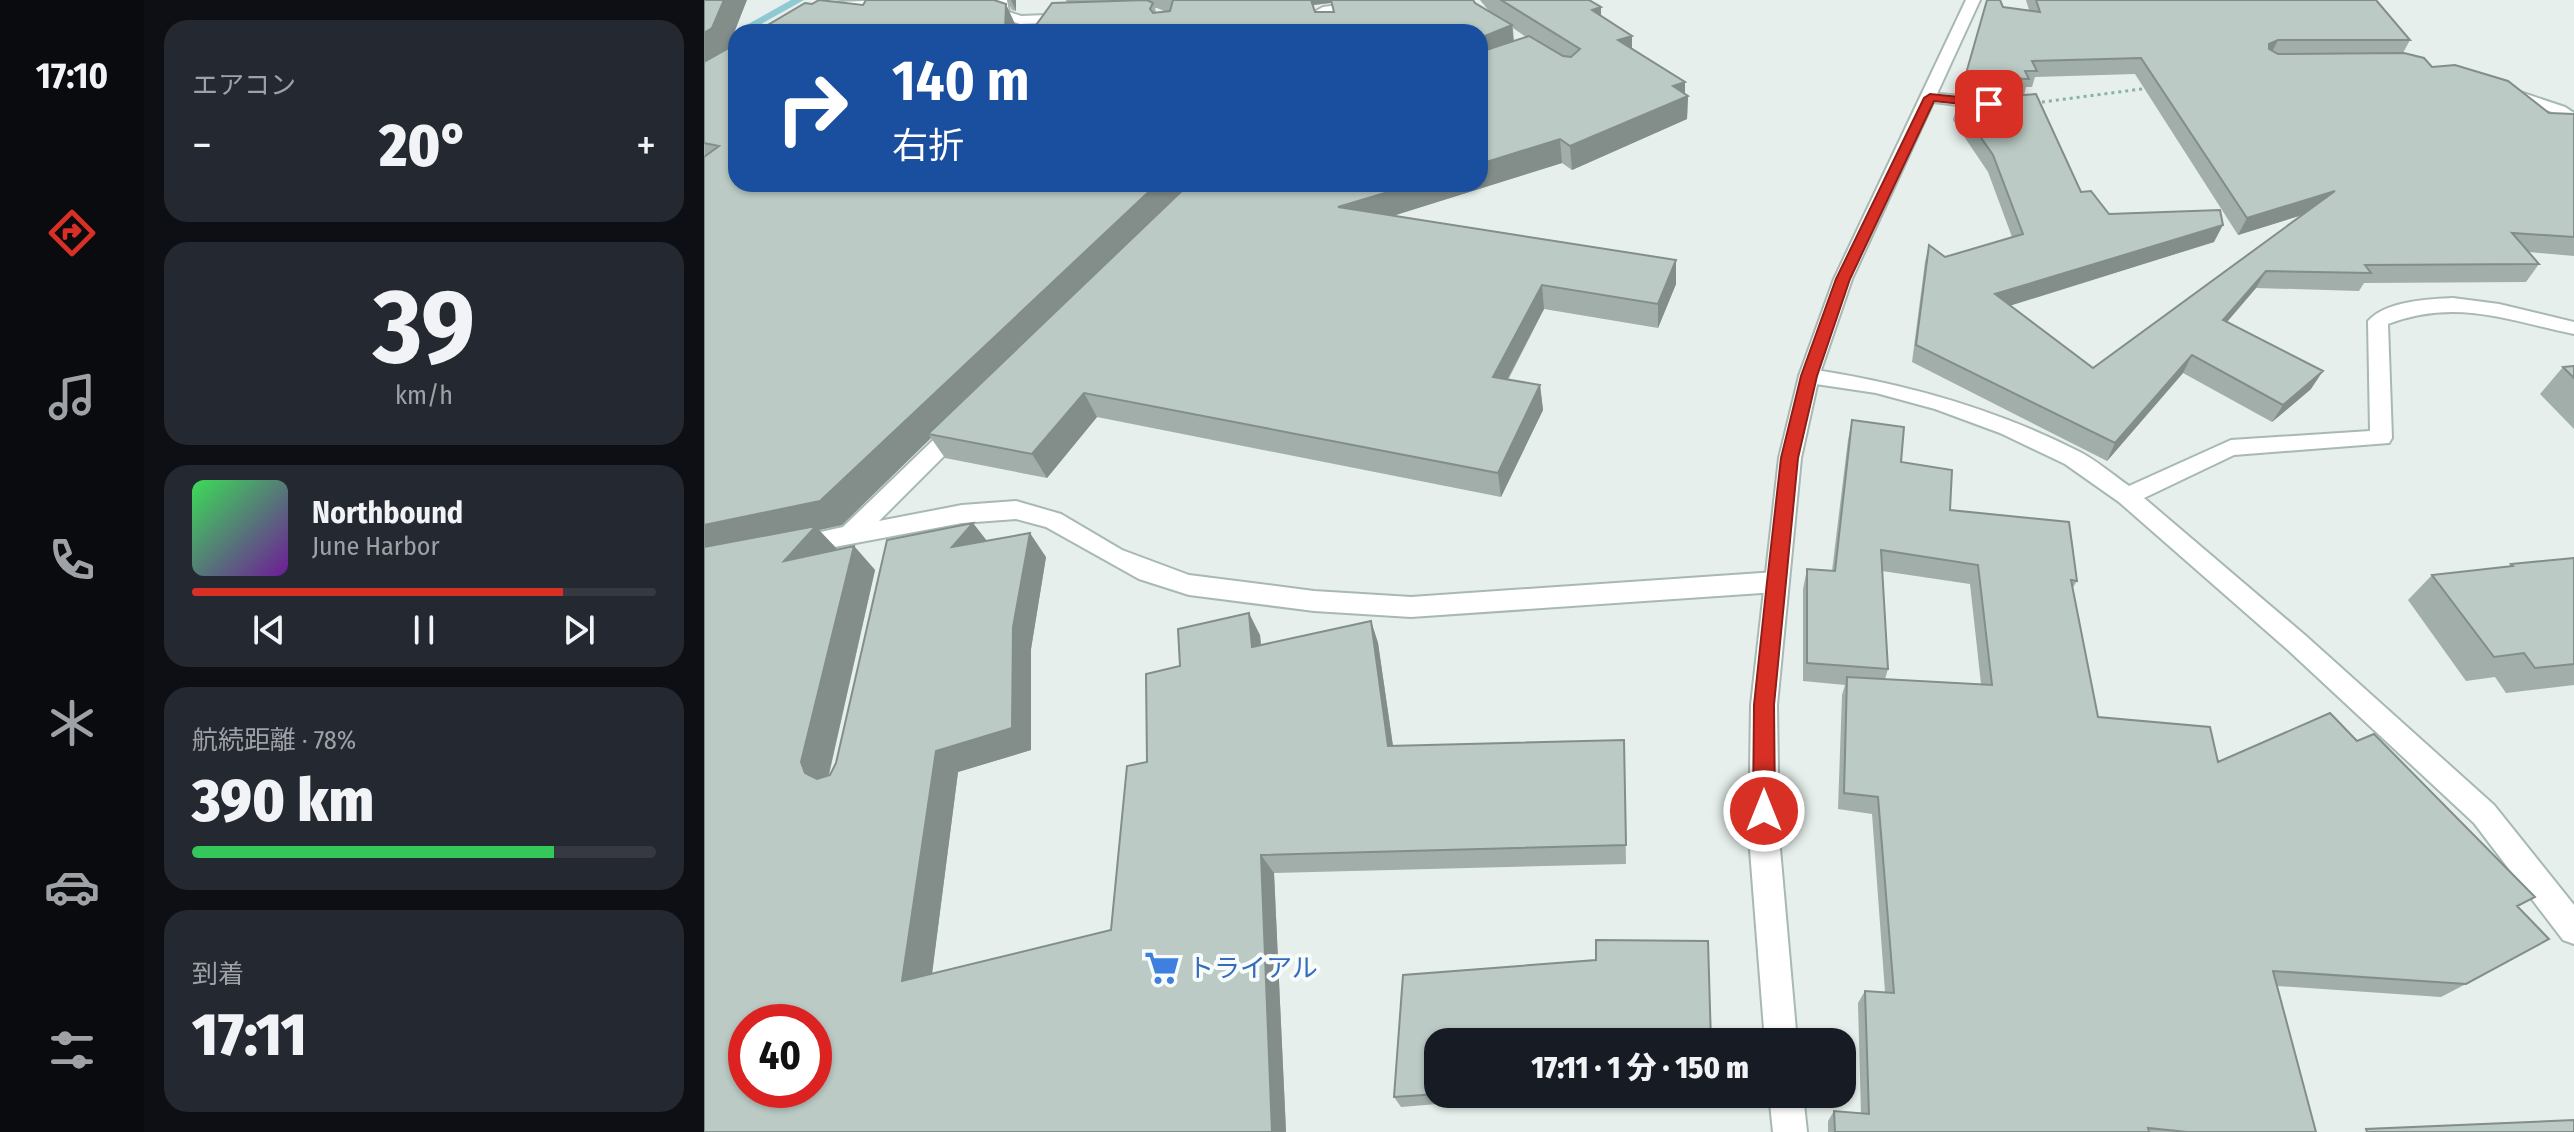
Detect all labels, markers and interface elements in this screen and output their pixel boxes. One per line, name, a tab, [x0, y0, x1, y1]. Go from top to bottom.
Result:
text: 140 m	[892, 48, 1029, 115]
text: 17:10	[36, 54, 108, 98]
icon: right	[760, 56, 864, 160]
text: エアコン	[192, 70, 296, 101]
pin	[1955, 70, 2023, 138]
icon: arrive	[1967, 82, 2011, 126]
text: 20°	[379, 110, 469, 182]
text: −	[192, 119, 212, 172]
text: +	[636, 119, 656, 172]
text: 右折	[892, 124, 964, 168]
icon: directions	[44, 205, 100, 261]
text: 39	[373, 265, 475, 390]
icon: music	[44, 369, 100, 425]
text: km/h	[395, 380, 453, 411]
text: Northbound	[312, 495, 463, 531]
text: June Harbor	[312, 531, 440, 562]
icon: phone	[44, 532, 100, 588]
icon: previous	[247, 608, 291, 652]
icon: pause	[402, 608, 446, 652]
icon: next	[557, 608, 601, 652]
icon: climate	[44, 695, 100, 751]
text: 航続距離 · 78%	[192, 725, 356, 756]
text: 390 km	[192, 765, 374, 837]
position arrow	[1722, 769, 1806, 853]
icon: car	[44, 859, 100, 915]
supermarket icon: トライアル	[1143, 949, 1181, 987]
place label: トライアル	[1188, 953, 1318, 984]
text: 到着	[192, 959, 244, 990]
text: 17:11	[192, 999, 307, 1071]
speed limit sign: 40	[728, 1004, 832, 1108]
icon: filters	[44, 1022, 100, 1078]
text: 17:11 · 1 分 · 150 m	[1531, 1050, 1749, 1086]

